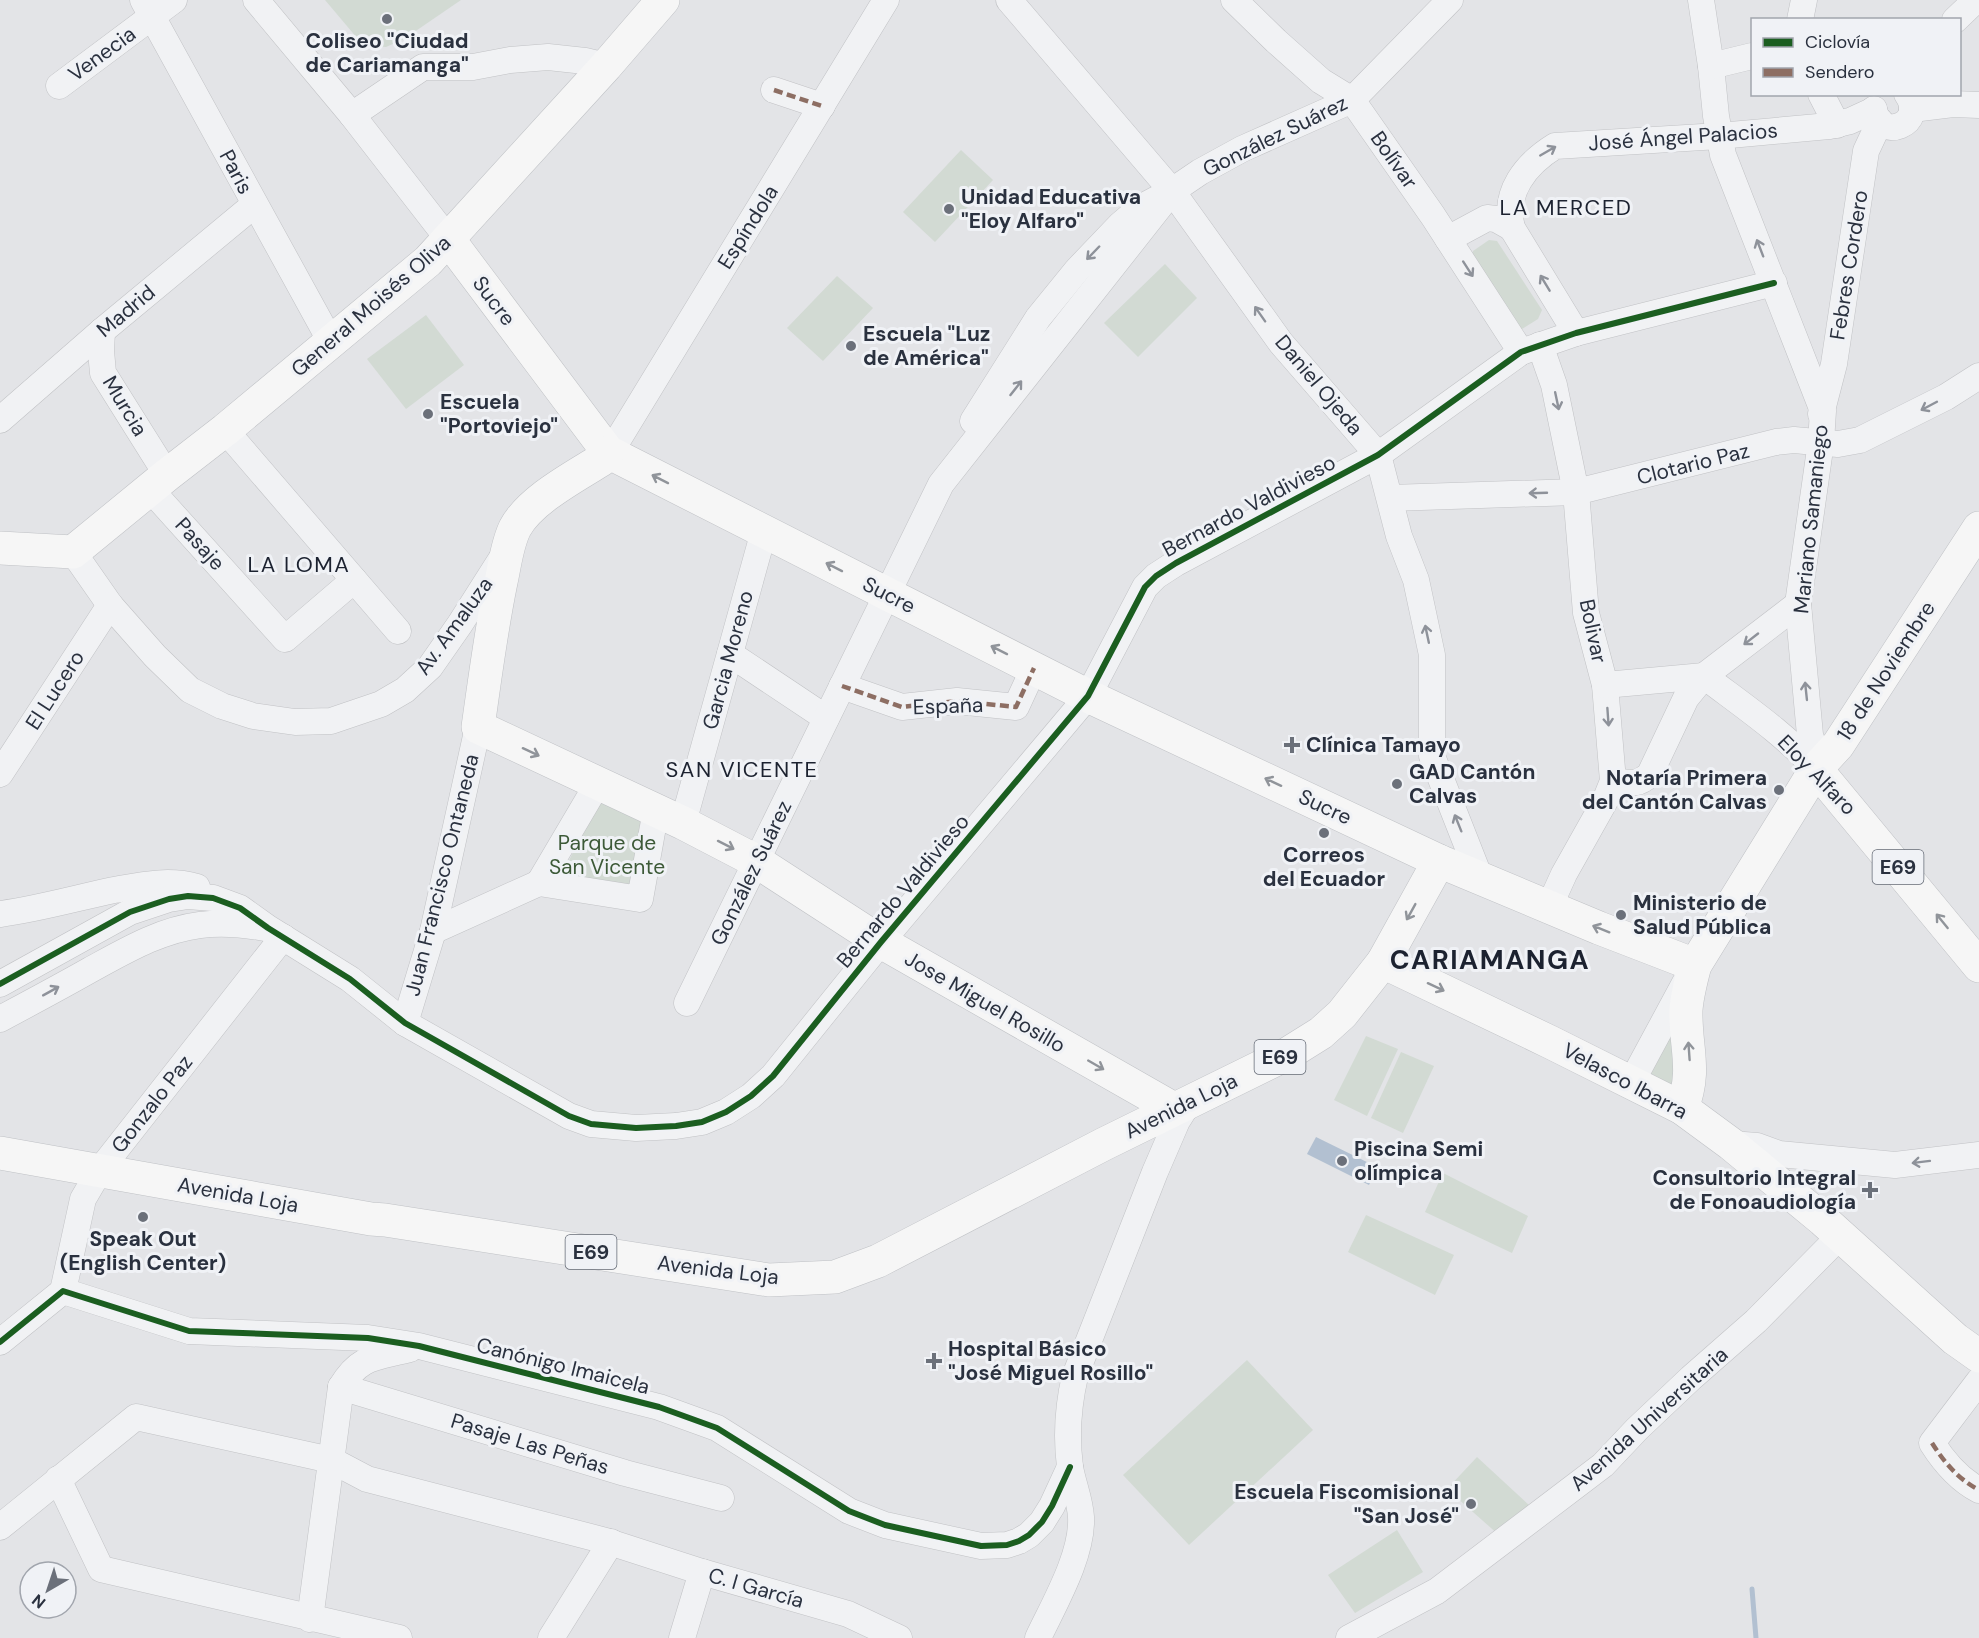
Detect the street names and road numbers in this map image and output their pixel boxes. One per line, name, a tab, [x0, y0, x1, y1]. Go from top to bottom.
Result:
street label: Venecia	[63, 20, 141, 88]
street label: González Suárez	[1198, 89, 1352, 183]
street label: José Ángel Palacios	[1587, 116, 1779, 158]
street label: Bolívar	[1364, 126, 1424, 195]
street label: Paris	[213, 145, 259, 199]
street label: Espíndola	[711, 180, 785, 274]
street label: Febres Cordero	[1823, 188, 1875, 342]
street label: General Moisés Oliva	[285, 229, 457, 383]
street label: Sucre	[466, 270, 522, 332]
street label: Madrid	[91, 278, 161, 344]
street label: Daniel Ojeda	[1269, 329, 1369, 441]
street label: Murcia	[96, 371, 154, 441]
street label: Mariano Samaniego	[1787, 423, 1835, 615]
street label: Clotario Paz	[1634, 437, 1752, 491]
street label: Bernardo Valdivieso	[1157, 448, 1341, 564]
street label: Pasaje	[169, 512, 231, 576]
street label: Sucre	[858, 570, 920, 620]
street label: Av. Amaluza	[409, 571, 499, 681]
street label: Garcia Moreno	[696, 587, 760, 733]
street label: 18 de Noviembre	[1830, 596, 1942, 746]
street label: Bolivar	[1573, 597, 1613, 666]
street label: El Lucero	[19, 645, 91, 735]
street label: España	[912, 691, 984, 721]
street label: Eloy Alfaro	[1771, 729, 1863, 821]
street label: Juan Francisco Ontaneda	[398, 751, 486, 999]
street label: Sucre	[1294, 783, 1356, 831]
street label: González Suárez	[704, 796, 798, 950]
street label: Bernardo Valdivieso	[830, 808, 976, 974]
road number: E69	[1872, 850, 1924, 884]
street label: Jose Miguel Rosillo	[899, 945, 1071, 1059]
street label: Velasco Ibarra	[1558, 1036, 1692, 1126]
road number: E69	[1254, 1040, 1306, 1074]
street label: Gonzalo Paz	[105, 1049, 199, 1159]
street label: Avenida Loja	[1120, 1067, 1242, 1145]
street label: Avenida Loja	[175, 1171, 301, 1219]
road number: E69	[566, 1235, 616, 1269]
street label: Avenida Loja	[656, 1249, 780, 1291]
street label: Canónigo Imaicela	[473, 1331, 653, 1401]
street label: Avenida Universitaria	[1564, 1341, 1734, 1497]
street label: Pasaje Las Peñas	[448, 1407, 612, 1481]
street label: C. I García	[705, 1561, 807, 1615]

